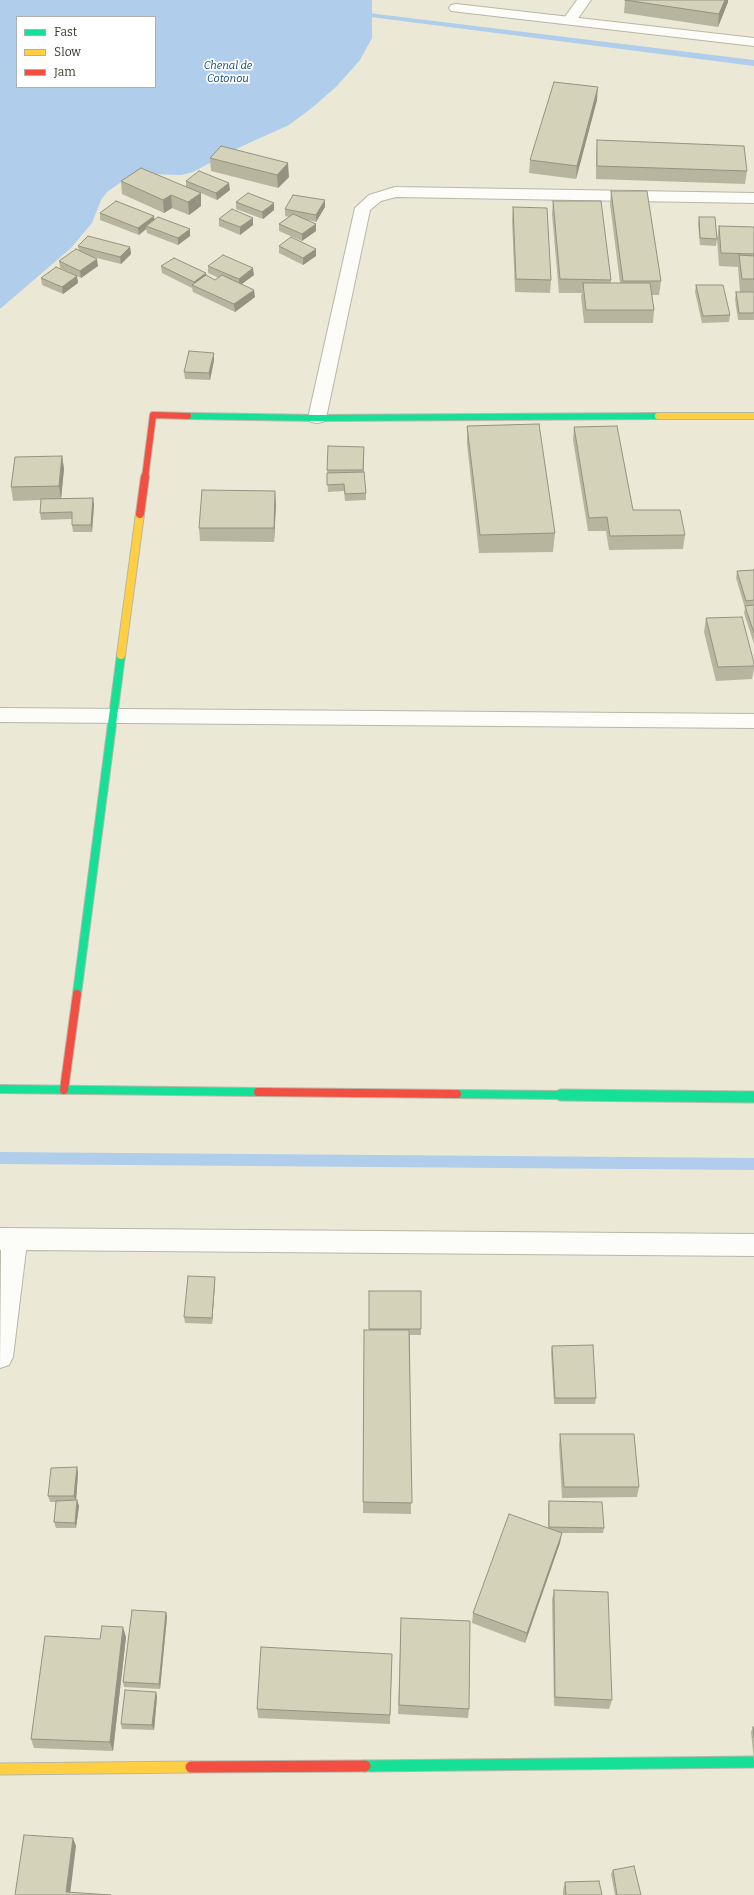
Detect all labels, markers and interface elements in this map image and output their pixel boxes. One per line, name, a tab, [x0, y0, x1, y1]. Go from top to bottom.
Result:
legend	[16, 16, 156, 88]
text: Fast	[54, 25, 77, 39]
text: Slow	[54, 45, 81, 59]
water label: Chenal de Cotonou	[204, 59, 252, 85]
text: Jam	[54, 65, 76, 79]

